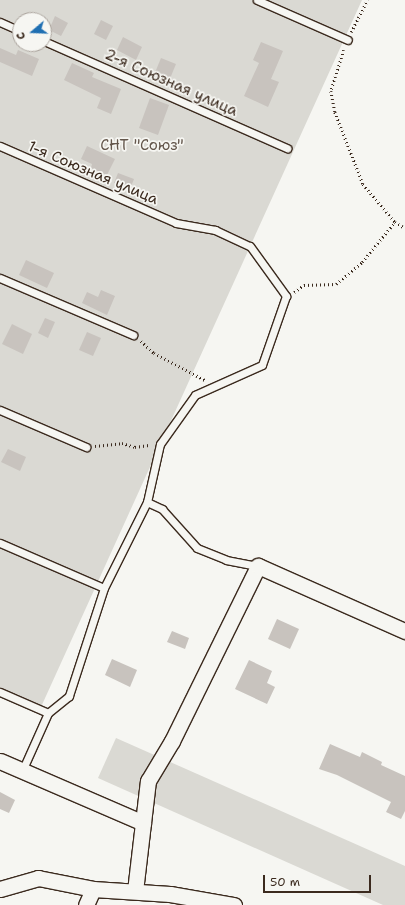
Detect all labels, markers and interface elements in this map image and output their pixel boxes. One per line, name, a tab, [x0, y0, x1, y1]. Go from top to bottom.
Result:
north arrow	[12, 12, 52, 52]
text: С	[13, 30, 29, 41]
street label: 2-я Союзная улица	[102, 46, 240, 120]
street label: 1-я Союзная улица	[25, 137, 161, 209]
park label: СНТ "Союз"	[100, 137, 184, 155]
scale bar	[265, 867, 373, 893]
text: 50 m	[270, 874, 300, 890]

